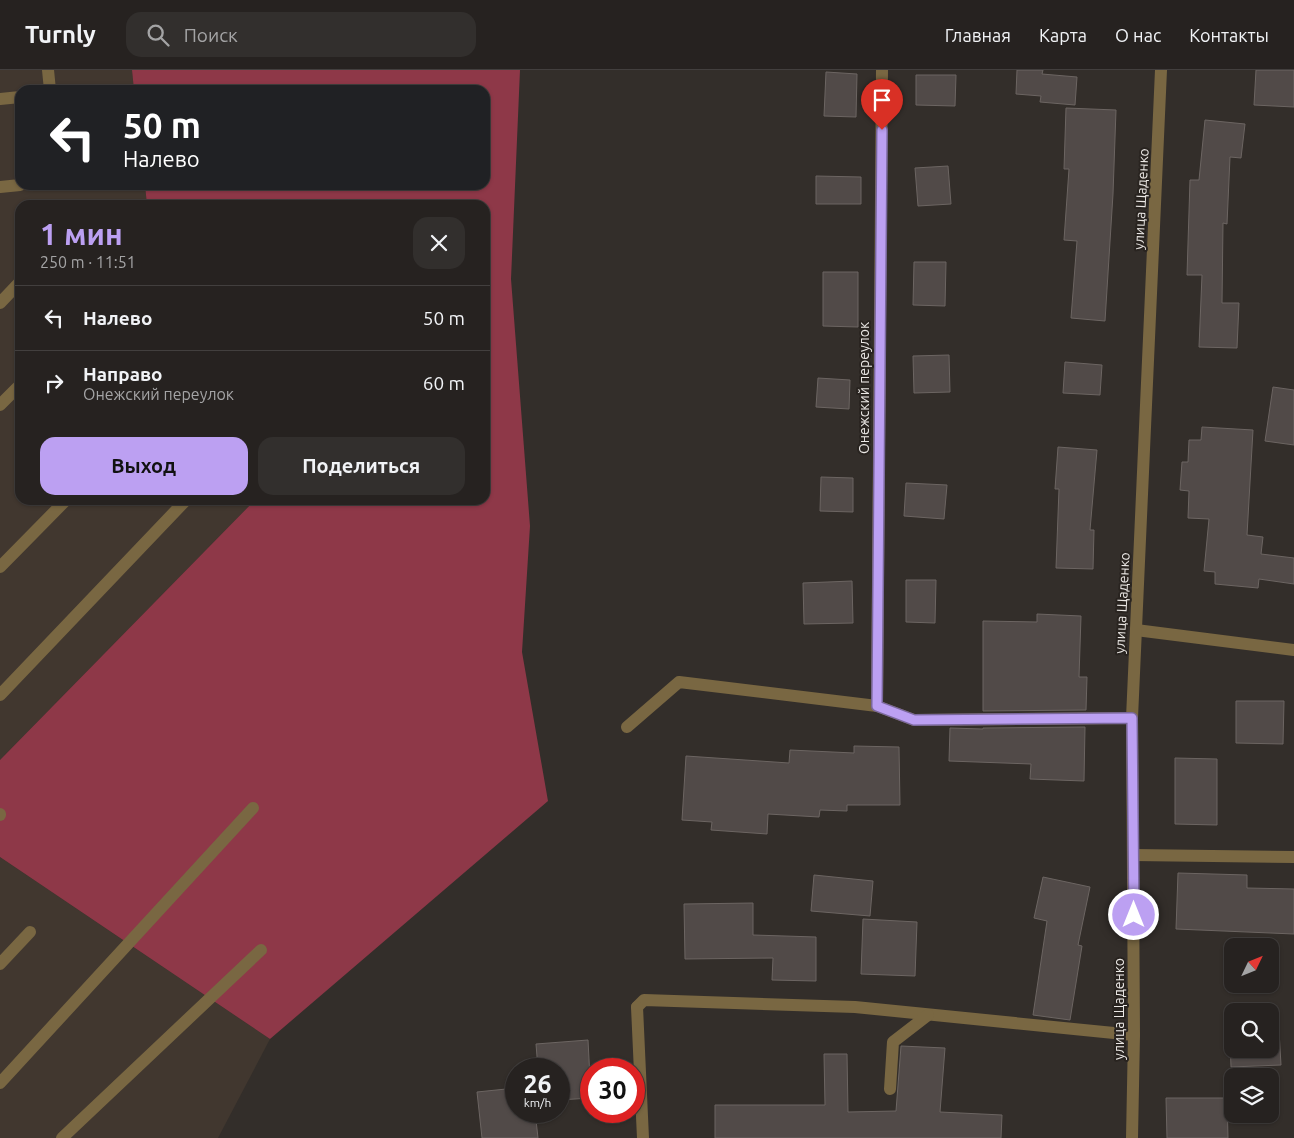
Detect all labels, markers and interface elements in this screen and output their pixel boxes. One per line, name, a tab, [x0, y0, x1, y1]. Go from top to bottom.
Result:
search box	[126, 12, 476, 57]
text: Turnly	[25, 21, 96, 48]
icon: search	[144, 21, 172, 49]
text: Поиск	[184, 24, 238, 46]
text: Главная	[945, 25, 1011, 45]
text: Карта	[1039, 25, 1087, 45]
text: О нас	[1115, 25, 1161, 45]
text: Контакты	[1189, 25, 1269, 45]
pin	[861, 79, 903, 130]
icon: arrive	[868, 86, 896, 114]
icon: left	[40, 105, 105, 170]
text: 50 m	[123, 105, 201, 145]
text: Налево	[123, 146, 200, 171]
street label: улица Щаденко	[1130, 148, 1152, 250]
text: 1 мин	[40, 217, 123, 251]
button: close	[413, 217, 465, 269]
text: 250 m · 11:51	[40, 253, 136, 271]
icon: left	[40, 304, 68, 332]
text: Налево	[83, 307, 152, 329]
text: 50 m	[423, 307, 465, 329]
street label: Онежский переулок	[856, 322, 872, 454]
text: Направо	[83, 363, 163, 385]
icon: right	[40, 369, 68, 397]
text: 60 m	[423, 372, 465, 394]
text: Онежский переулок	[83, 385, 234, 403]
button: Выход	[40, 437, 248, 495]
button: Поделиться	[258, 437, 465, 495]
street label: улица Щаденко	[1111, 552, 1133, 654]
position arrow	[1107, 888, 1159, 940]
north arrow	[1224, 938, 1279, 992]
map controls	[1224, 938, 1279, 1123]
street label: улица Щаденко	[1111, 958, 1127, 1060]
button: search	[1224, 1003, 1279, 1058]
speed limit sign: 30	[580, 1058, 645, 1123]
button: layers	[1224, 1068, 1279, 1123]
text: 26	[523, 1070, 552, 1098]
text: km/h	[524, 1096, 551, 1109]

